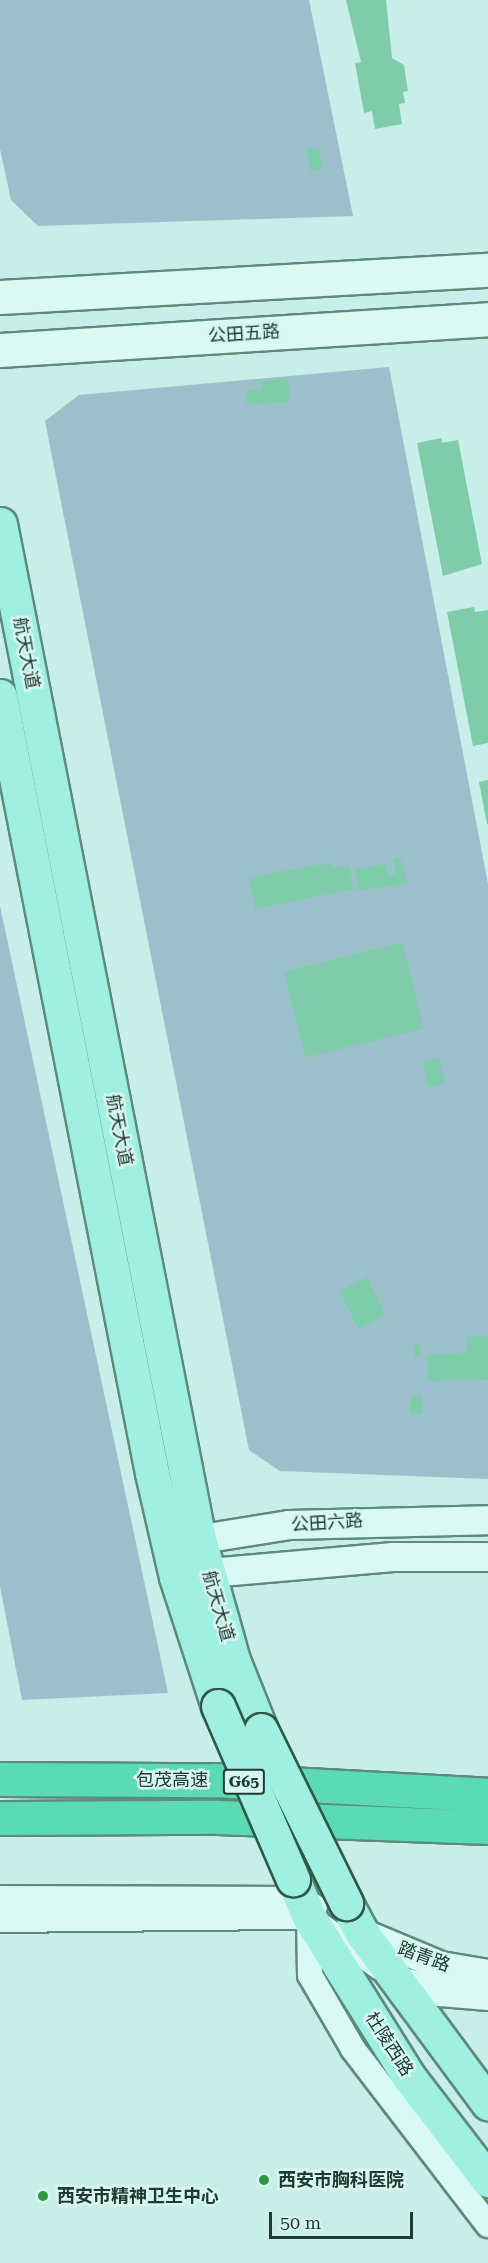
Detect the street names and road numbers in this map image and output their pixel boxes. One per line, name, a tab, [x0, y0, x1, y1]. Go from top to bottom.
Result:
street label: 公田五路	[207, 321, 281, 347]
street label: 航天大道	[9, 616, 43, 690]
street label: 航天大道	[102, 1093, 136, 1167]
street label: 公田六路	[290, 1510, 364, 1536]
street label: 航天大道	[198, 1568, 238, 1644]
street label: 包茂高速	[136, 1769, 208, 1791]
road number: G65	[222, 1769, 266, 1795]
street label: 踏青路	[395, 1938, 453, 1976]
street label: 杜陵西路	[360, 2008, 418, 2080]

